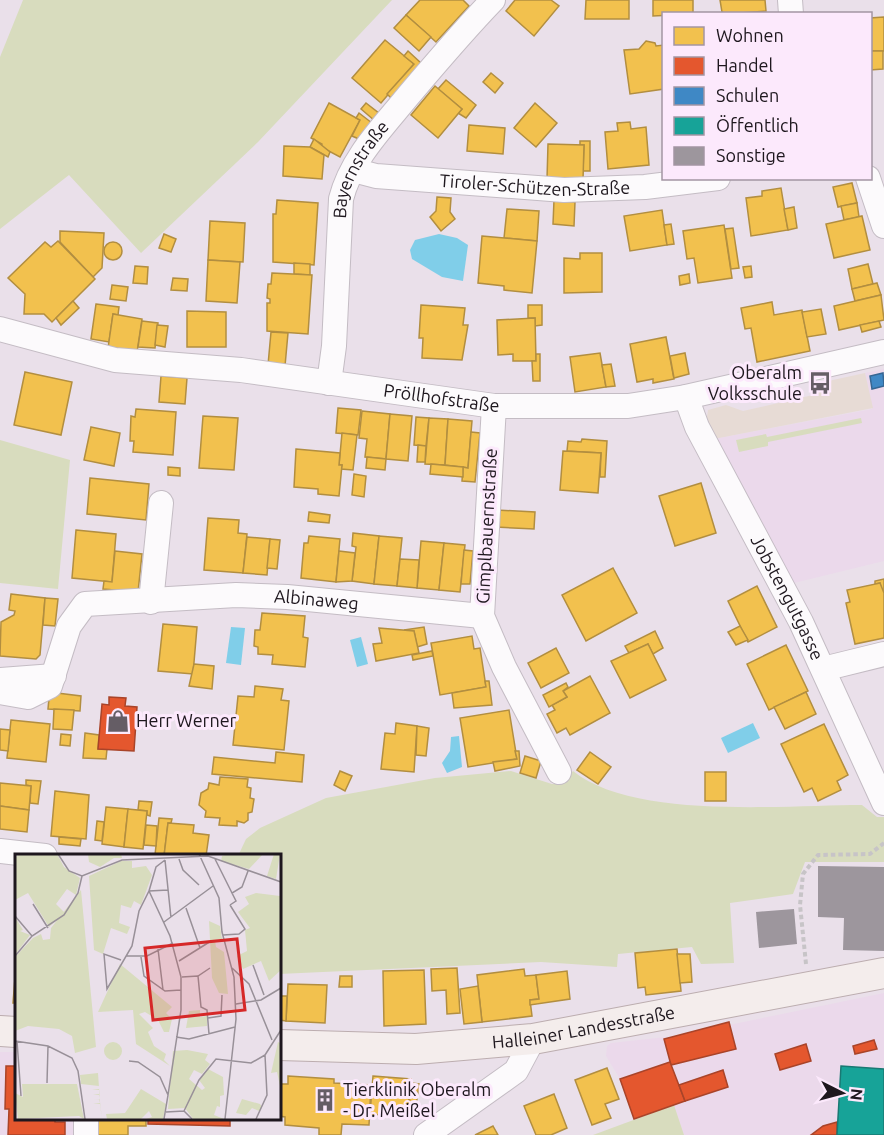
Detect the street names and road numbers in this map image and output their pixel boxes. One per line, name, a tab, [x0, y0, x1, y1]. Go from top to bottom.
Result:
street label: Bayernstraße	[329, 116, 392, 219]
street label: Tiroler-Schützen-Straße	[439, 170, 630, 199]
street label: Pröllhofstraße	[382, 379, 499, 415]
street label: Gimplbauernstraße	[472, 448, 500, 604]
street label: Jobstengutgasse	[747, 531, 828, 663]
street label: Albinaweg	[274, 585, 360, 613]
street label: Halleiner Landesstraße	[491, 1002, 676, 1051]

